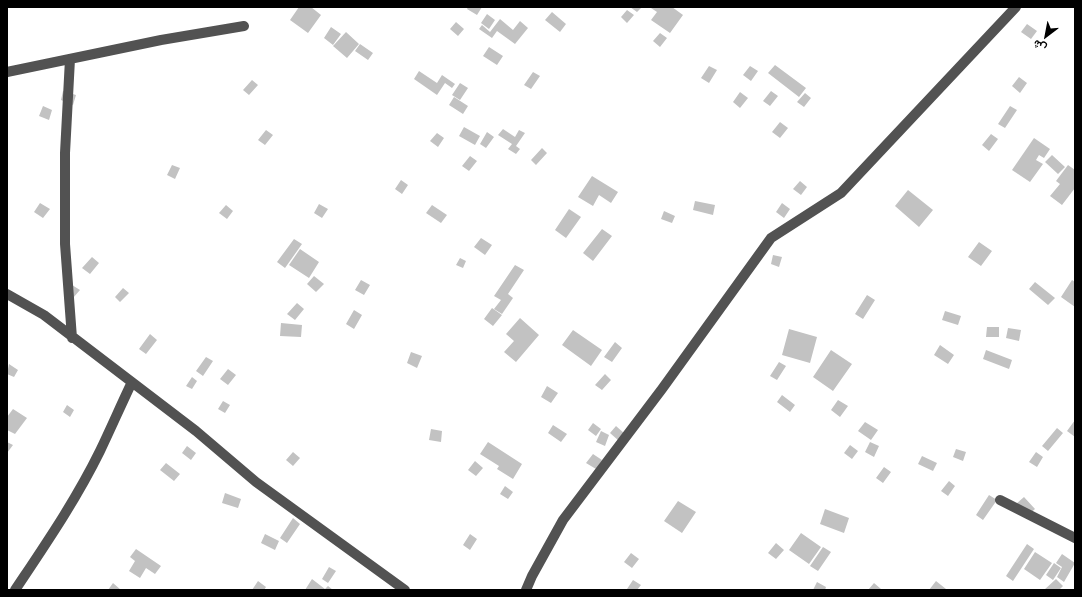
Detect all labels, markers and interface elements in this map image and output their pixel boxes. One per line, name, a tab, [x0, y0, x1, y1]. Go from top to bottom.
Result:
north arrow	[1026, 16, 1066, 56]
text: ش	[1030, 37, 1049, 56]

